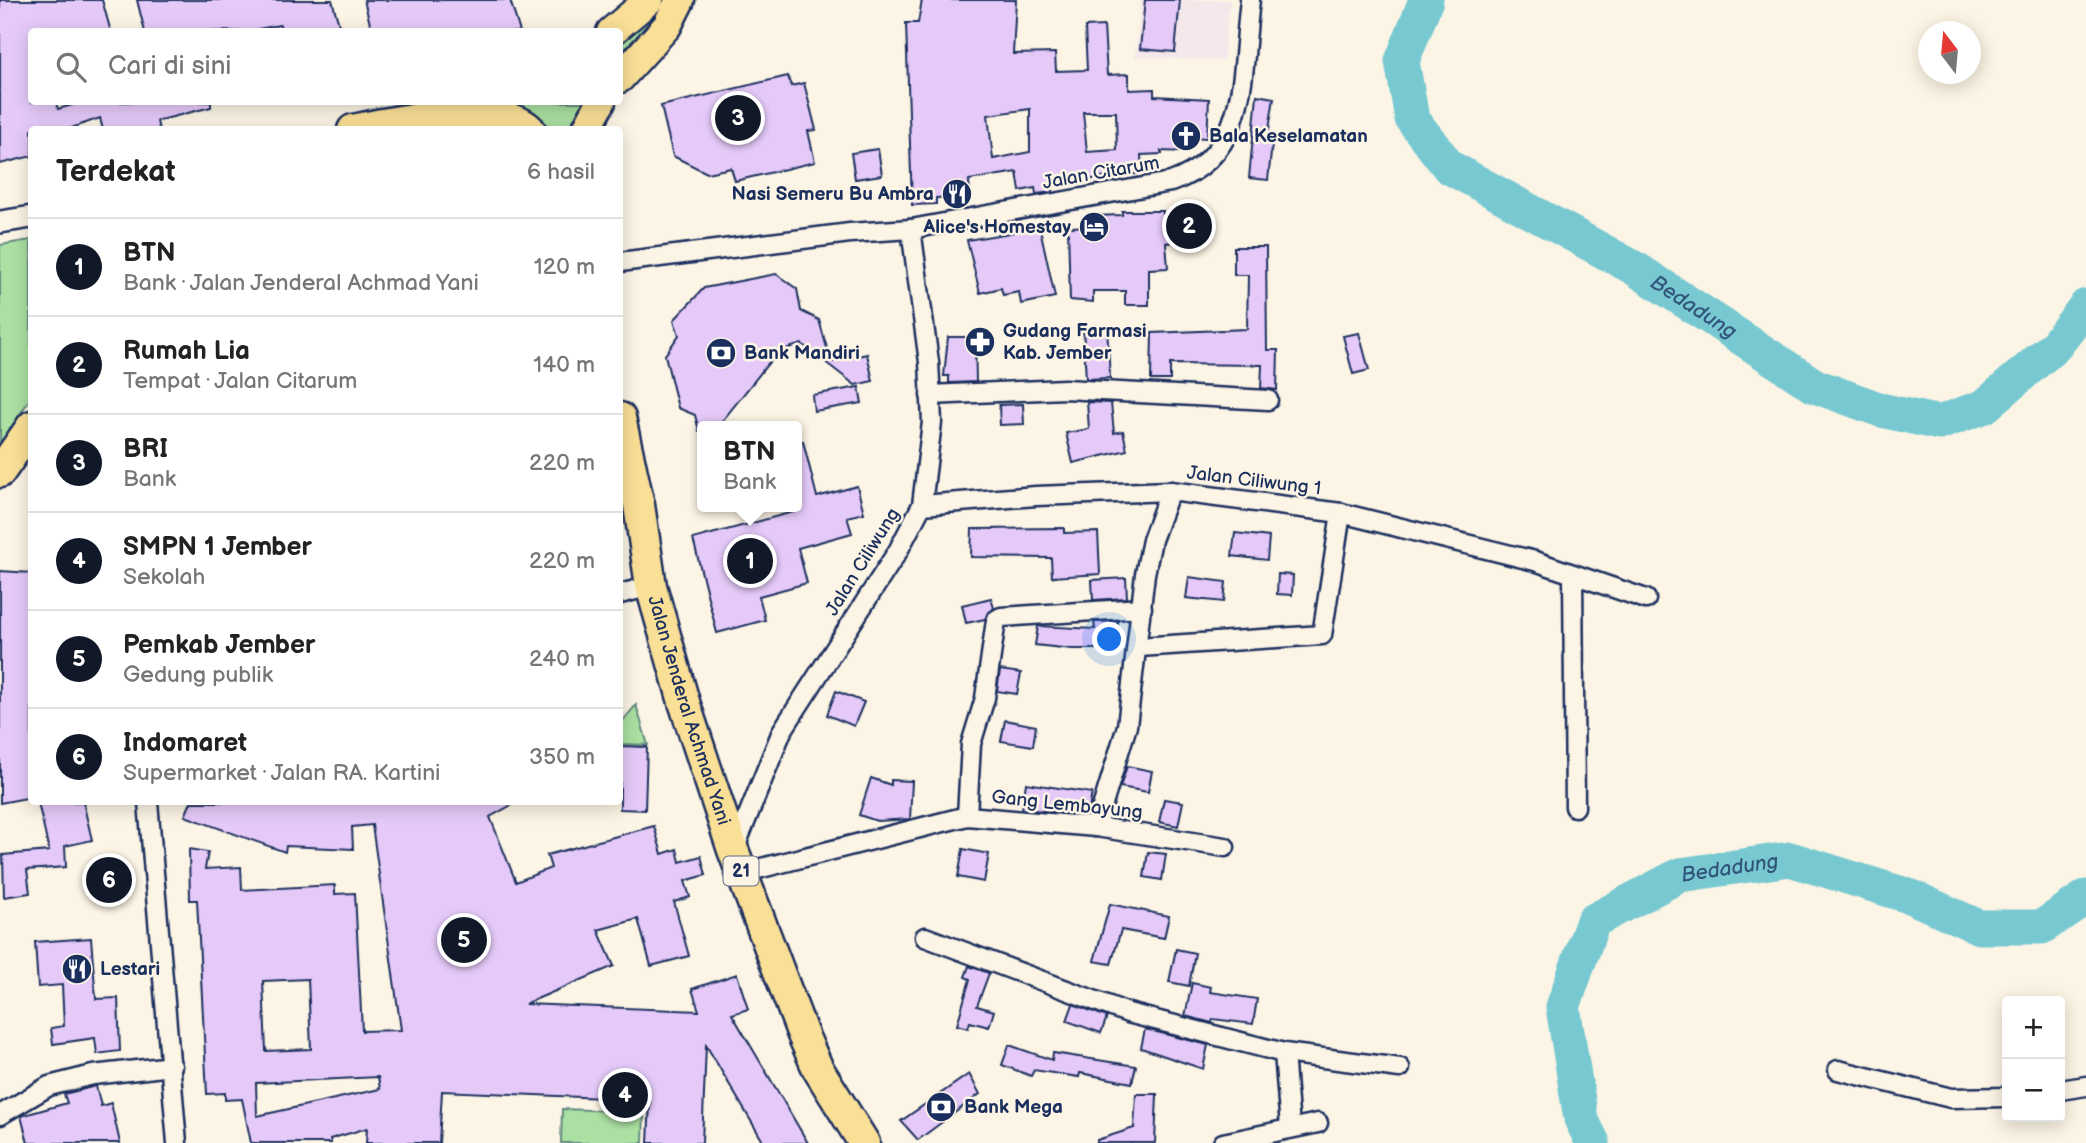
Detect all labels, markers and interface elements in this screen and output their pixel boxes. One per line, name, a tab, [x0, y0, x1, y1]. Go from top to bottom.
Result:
north arrow	[1918, 21, 1981, 84]
search box	[28, 28, 623, 105]
icon: search	[52, 48, 90, 86]
text: Cari di sini	[108, 51, 231, 82]
pin: 3	[715, 92, 761, 144]
church icon: Bala Keselamatan	[1169, 119, 1203, 153]
place label: Bala Keselamatan	[1209, 125, 1368, 148]
street label: Jalan Citarum	[1041, 151, 1161, 195]
text: Terdekat	[56, 154, 175, 190]
text: 6 hasil	[527, 158, 595, 186]
restaurant icon: Nasi Semeru Bu Ambra	[940, 177, 974, 211]
place label: Nasi Semeru Bu Ambra	[731, 183, 934, 206]
pin: 2	[1166, 200, 1212, 252]
hotel icon: Alice's Homestay	[1077, 210, 1111, 244]
place label: Alice's Homestay	[923, 216, 1071, 239]
text: BTN	[123, 238, 176, 269]
text: 1	[74, 253, 84, 281]
text: 120 m	[534, 253, 595, 281]
text: Bank · Jalan Jenderal Achmad Yani	[123, 269, 479, 297]
water label: Bedadung	[1646, 270, 1742, 344]
place label: Gudang Farmasi Kab. Jember	[1003, 320, 1147, 365]
pharmacy icon: Gudang Farmasi Kab. Jember	[963, 325, 997, 359]
text: Rumah Lia	[123, 336, 250, 367]
bank icon: Bank Mandiri	[704, 336, 738, 370]
place label: Bank Mandiri	[744, 342, 860, 365]
text: 2	[72, 351, 86, 379]
text: 140 m	[533, 351, 595, 379]
text: Tempat · Jalan Citarum	[123, 367, 357, 395]
popup	[697, 421, 802, 512]
text: BRI	[123, 434, 168, 465]
text: BTN	[723, 437, 776, 468]
text: 3	[72, 449, 86, 477]
text: 220 m	[529, 449, 595, 477]
street label: Jalan Ciliwung 1	[1186, 461, 1322, 501]
text: Bank	[123, 465, 176, 493]
text: Bank	[723, 468, 776, 496]
street label: Jalan Ciliwung	[821, 504, 905, 620]
text: SMPN 1 Jember	[123, 532, 312, 563]
pin: 1	[727, 535, 773, 587]
text: 4	[72, 547, 86, 575]
text: 220 m	[529, 547, 595, 575]
text: Sekolah	[123, 563, 205, 591]
street label: Jalan Jenderal Achmad Yani	[643, 593, 735, 828]
your location	[1092, 622, 1126, 656]
text: Pemkab Jember	[123, 630, 315, 661]
text: 5	[72, 645, 86, 673]
text: 240 m	[529, 645, 595, 673]
text: Gedung publik	[123, 661, 273, 689]
text: Indomaret	[123, 728, 247, 759]
text: 6	[72, 743, 86, 771]
text: 350 m	[529, 743, 595, 771]
text: Supermarket · Jalan RA. Kartini	[123, 759, 441, 787]
street label: Gang Lembayung	[990, 786, 1144, 824]
water label: Bedadung	[1680, 848, 1780, 887]
pin: 6	[86, 854, 132, 906]
road number: 21	[724, 856, 758, 886]
pin: 5	[441, 914, 487, 966]
restaurant icon: Lestari	[60, 952, 94, 986]
place label: Lestari	[100, 958, 160, 981]
map controls	[2002, 996, 2065, 1122]
button: +	[2002, 996, 2065, 1059]
button: −	[2002, 1059, 2065, 1122]
pin: 4	[602, 1069, 648, 1121]
bank icon: Bank Mega	[924, 1090, 958, 1124]
place label: Bank Mega	[964, 1096, 1063, 1119]

